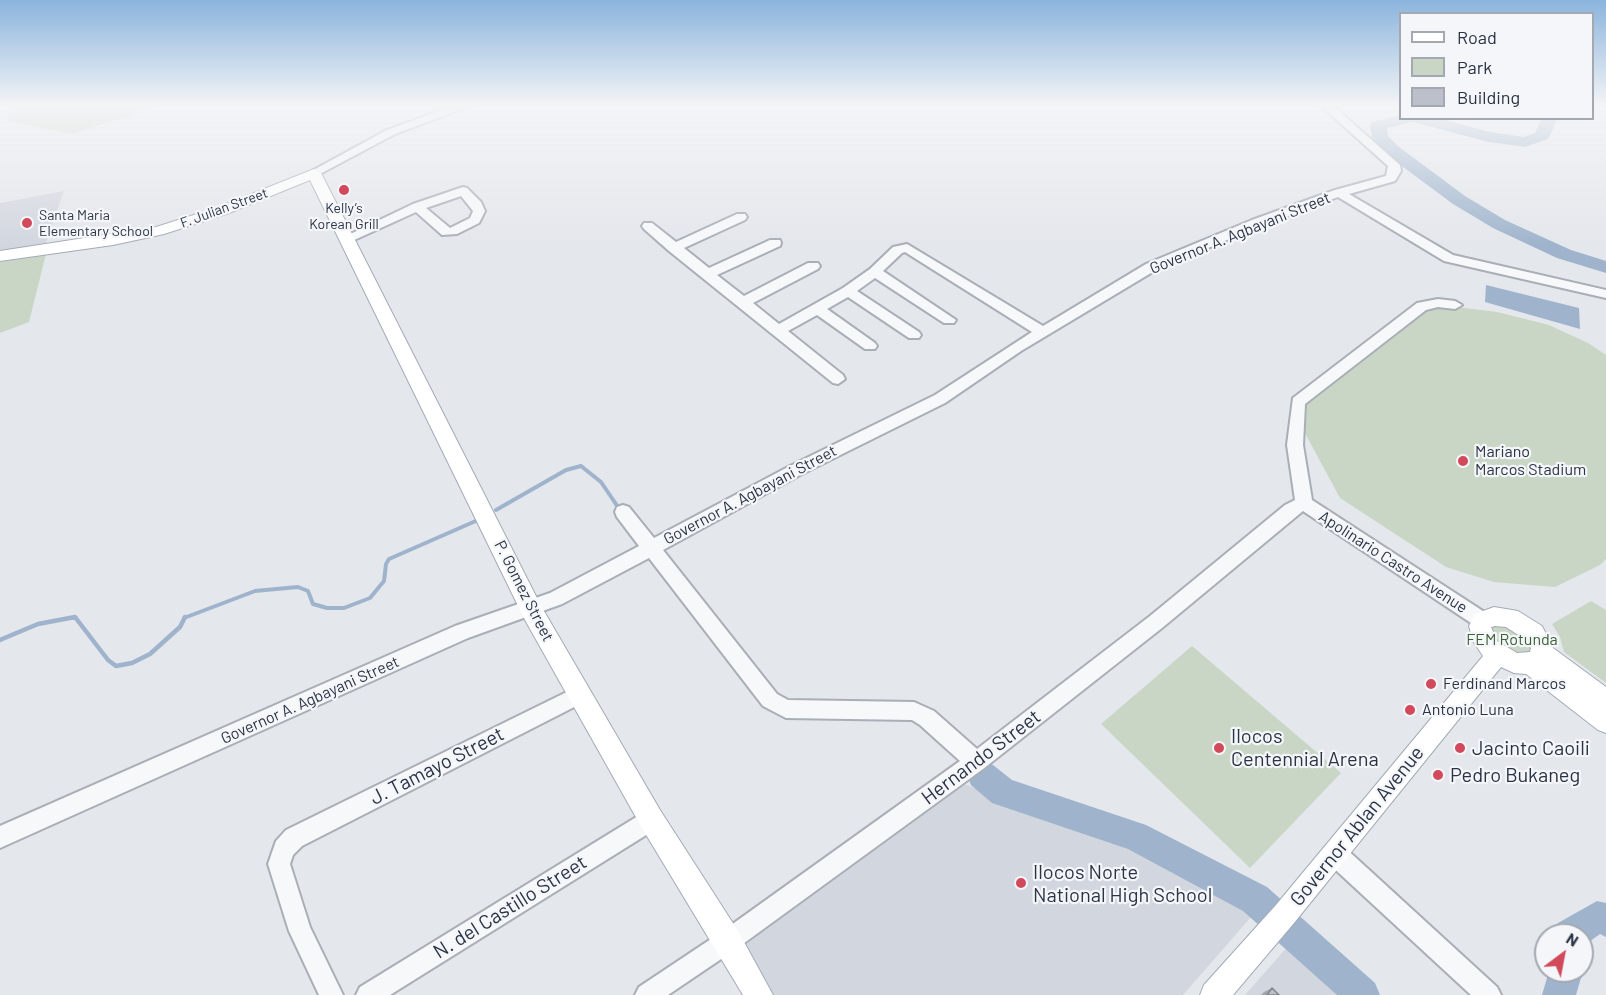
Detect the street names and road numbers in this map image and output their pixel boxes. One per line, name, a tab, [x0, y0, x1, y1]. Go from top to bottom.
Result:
street label: F. Julian Street	[178, 184, 270, 232]
street label: Governor A. Agbayani Street	[1147, 188, 1333, 278]
street label: Governor A. Agbayani Street	[660, 441, 840, 549]
street label: Apolinario Castro Avenue	[1315, 507, 1471, 617]
street label: P. Gomez Street	[490, 537, 558, 645]
street label: Governor A. Agbayani Street	[218, 652, 402, 748]
street label: Hernando Street	[917, 704, 1045, 810]
street label: J. Tamayo Street	[366, 722, 508, 810]
street label: Governor Ablan Avenue	[1285, 741, 1429, 911]
street label: N. del Castillo Street	[429, 850, 591, 964]

